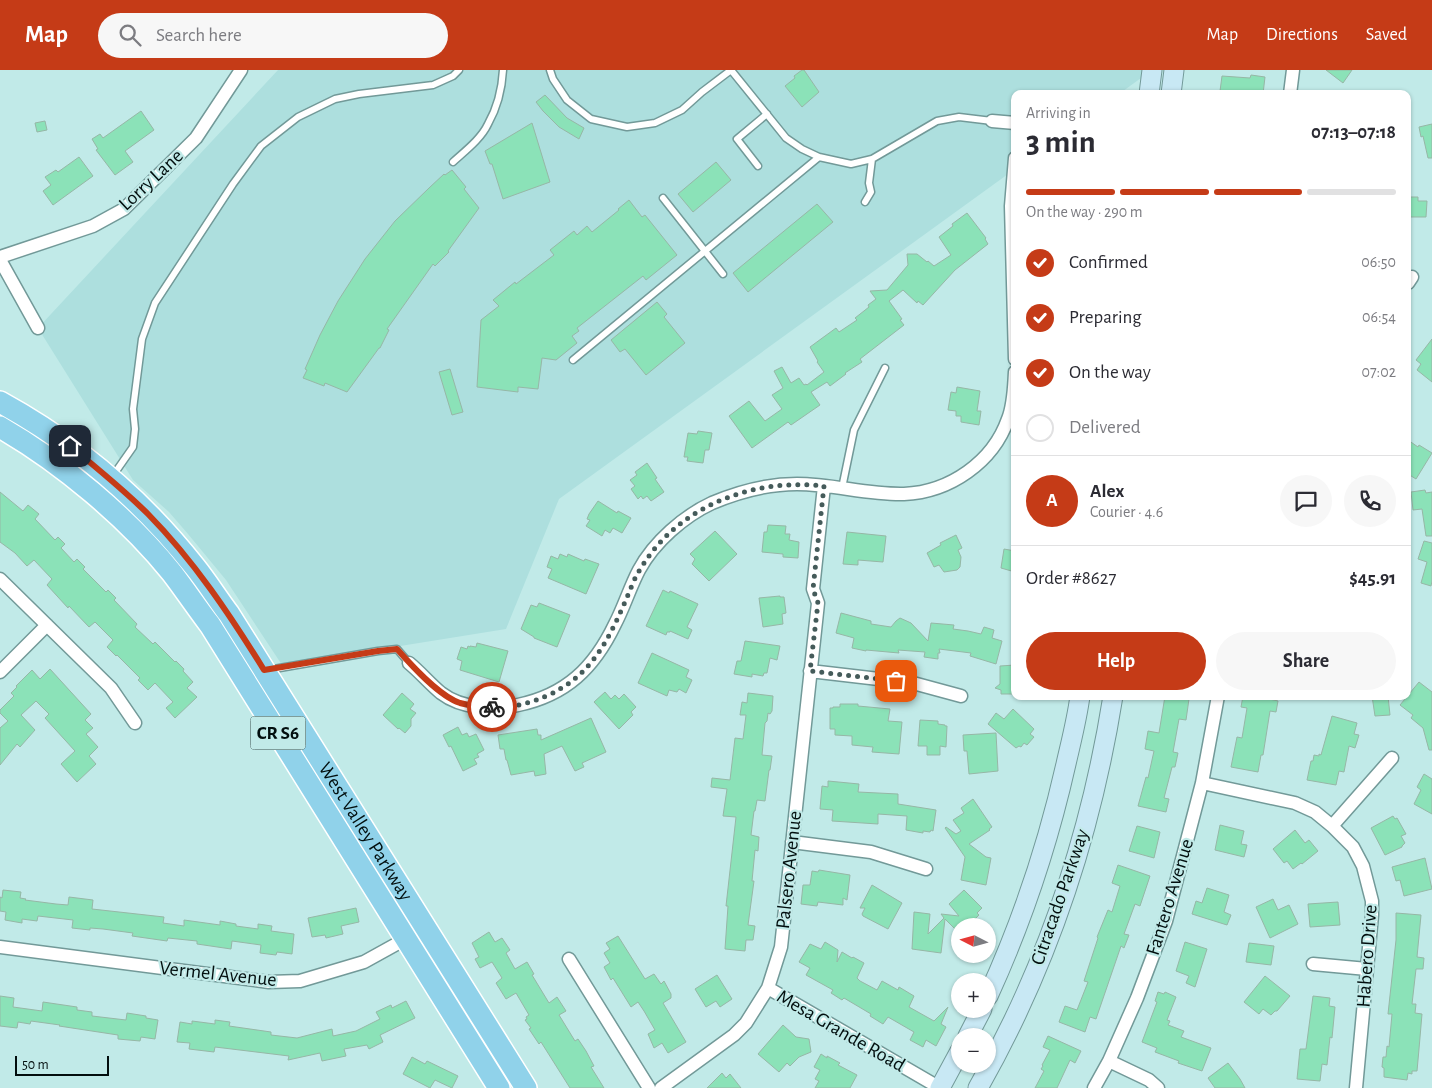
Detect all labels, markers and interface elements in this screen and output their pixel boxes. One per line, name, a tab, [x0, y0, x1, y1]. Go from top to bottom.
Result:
search box	[98, 13, 448, 58]
icon: search	[116, 21, 144, 49]
text: Map	[25, 23, 68, 47]
text: Search here	[156, 26, 242, 45]
text: Map	[1207, 26, 1238, 44]
text: Directions	[1266, 26, 1338, 44]
text: Saved	[1366, 26, 1407, 44]
text: Arriving in	[1026, 105, 1091, 121]
text: 07:13–07:18	[1311, 123, 1396, 142]
text: 3 min	[1026, 126, 1096, 158]
street label: Lorry Lane	[115, 146, 187, 214]
text: On the way · 290 m	[1026, 204, 1143, 220]
icon: check	[1026, 249, 1054, 277]
text: Confirmed	[1069, 253, 1148, 272]
text: 06:50	[1361, 254, 1396, 270]
icon: check	[1026, 304, 1054, 332]
text: Preparing	[1069, 308, 1142, 327]
text: 06:54	[1362, 309, 1396, 325]
icon: check	[1026, 359, 1054, 387]
text: On the way	[1069, 363, 1151, 382]
text: 07:02	[1361, 364, 1396, 380]
text: Delivered	[1069, 418, 1141, 437]
pin	[49, 425, 91, 467]
icon: home	[56, 432, 84, 460]
button: chat	[1280, 475, 1332, 527]
button: phone	[1344, 475, 1396, 527]
text: Alex	[1090, 482, 1124, 501]
text: A	[1046, 491, 1058, 510]
text: Courier · 4.6	[1090, 504, 1163, 520]
text: Order #8627	[1026, 569, 1116, 588]
text: $45.91	[1349, 569, 1396, 588]
button: Help	[1026, 632, 1206, 690]
button: Share	[1216, 632, 1396, 690]
pin	[875, 660, 917, 702]
icon: bag	[882, 667, 910, 695]
courier	[467, 682, 517, 732]
icon: bike	[478, 693, 506, 721]
road number: CR S6	[250, 716, 306, 750]
street label: West Valley Parkway	[315, 759, 416, 905]
street label: Palsero Avenue	[773, 810, 805, 930]
street label: Citracado Parkway	[1027, 826, 1093, 968]
street label: Fantero Avenue	[1143, 836, 1197, 958]
street label: Habero Drive	[1353, 904, 1381, 1008]
north arrow	[951, 918, 996, 962]
map controls	[951, 918, 996, 1073]
street label: Vermel Avenue	[158, 958, 278, 990]
button: +	[951, 973, 996, 1018]
street label: Mesa Grande Road	[773, 986, 909, 1076]
button: −	[951, 1028, 996, 1073]
scale bar	[15, 1053, 109, 1076]
text: 50 m	[22, 1058, 49, 1072]

